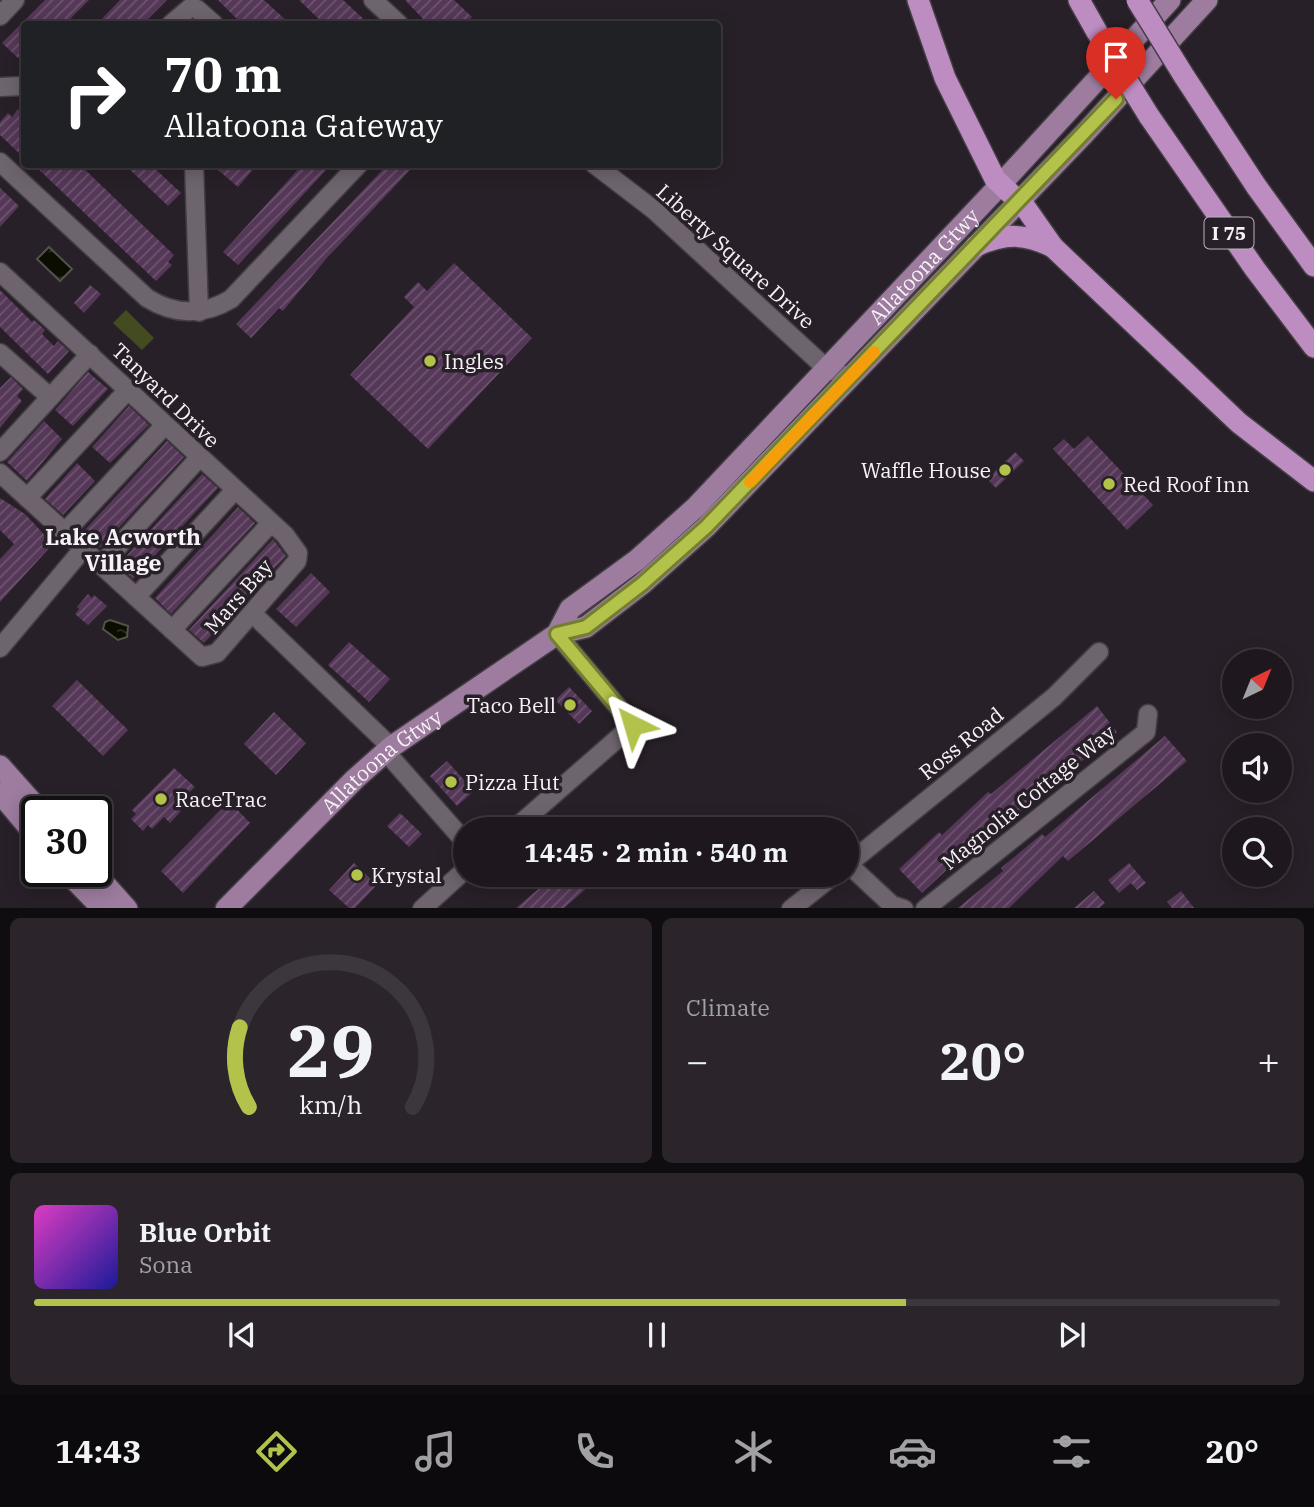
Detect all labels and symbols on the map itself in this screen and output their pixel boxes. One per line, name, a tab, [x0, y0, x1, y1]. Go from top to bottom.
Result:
pin	[1086, 27, 1146, 99]
street label: Liberty Square Drive	[651, 177, 821, 335]
street label: Allatoona Gtwy	[862, 201, 986, 330]
road number: I 75	[1204, 218, 1254, 248]
street label: Tanyard Drive	[106, 336, 226, 454]
place label: Ingles	[444, 347, 504, 375]
marker: Ingles	[422, 353, 438, 369]
place label: Waffle House	[861, 456, 991, 484]
marker: Waffle House	[997, 462, 1013, 478]
place label: Red Roof Inn	[1123, 470, 1250, 498]
marker: Red Roof Inn	[1101, 476, 1117, 492]
district label: Lake Acworth Village	[45, 521, 201, 577]
street label: Mars Bay	[198, 552, 279, 639]
north arrow	[1222, 649, 1292, 719]
position arrow	[596, 688, 670, 762]
place label: Taco Bell	[466, 691, 556, 719]
marker: Taco Bell	[562, 697, 578, 713]
street label: Ross Road	[913, 700, 1009, 786]
street label: Allatoona Gtwy	[315, 702, 448, 819]
street label: Magnolia Cottage Way	[935, 718, 1121, 876]
place label: Pizza Hut	[465, 768, 559, 796]
marker: Pizza Hut	[443, 774, 459, 790]
place label: RaceTrac	[175, 785, 267, 813]
marker: RaceTrac	[153, 791, 169, 807]
speed limit sign: 30	[21, 796, 112, 887]
place label: Krystal	[371, 861, 442, 889]
marker: Krystal	[349, 867, 365, 883]

